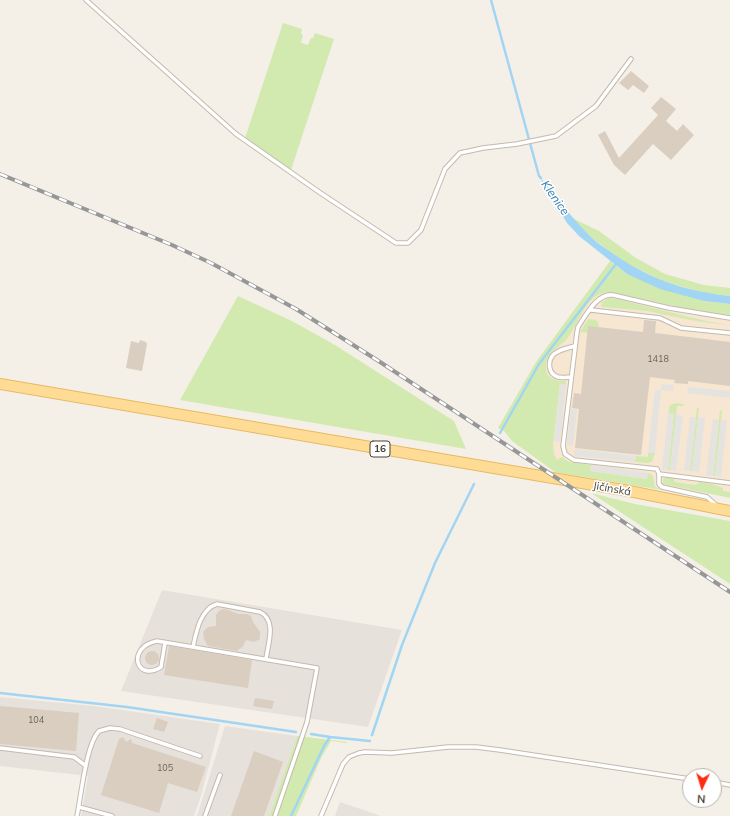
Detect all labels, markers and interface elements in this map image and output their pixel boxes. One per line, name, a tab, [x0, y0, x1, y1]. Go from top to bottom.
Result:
water label: Klenice	[538, 178, 572, 218]
house number: 1418	[647, 354, 669, 364]
road number: 16	[370, 441, 390, 457]
street label: Jičínská	[592, 479, 632, 499]
house number: 104	[28, 715, 44, 725]
house number: 105	[157, 763, 173, 773]
north arrow	[682, 768, 722, 808]
text: N	[697, 792, 706, 806]

